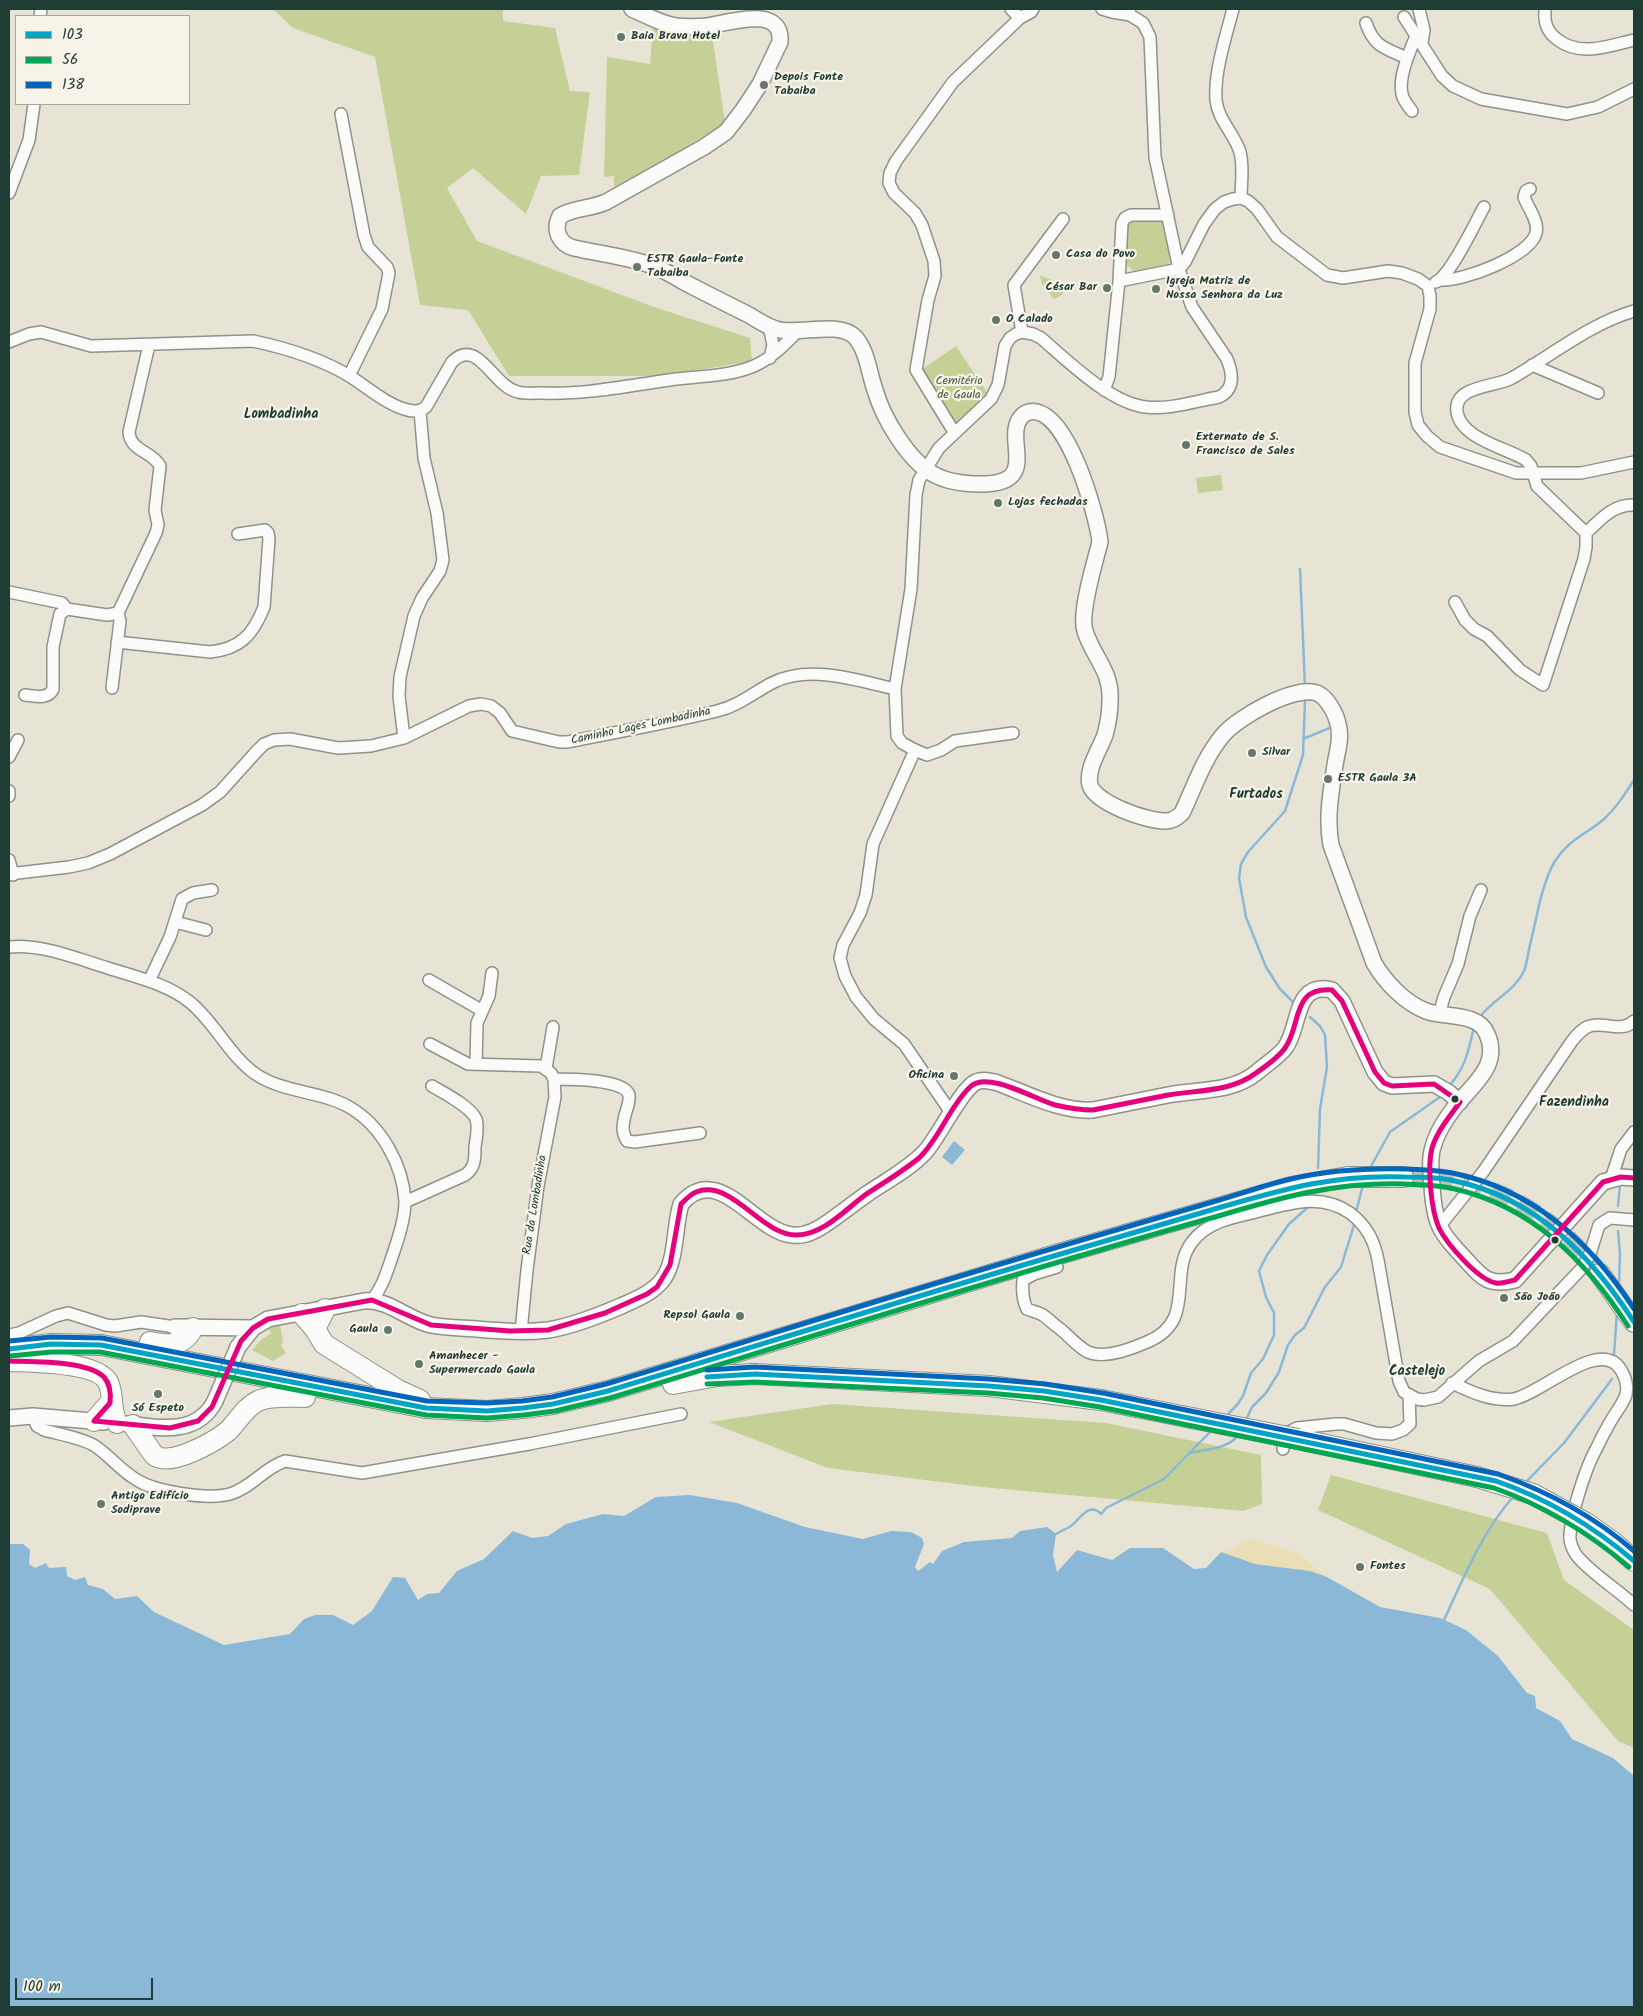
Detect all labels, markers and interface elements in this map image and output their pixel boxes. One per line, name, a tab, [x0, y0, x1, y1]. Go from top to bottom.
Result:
legend	[15, 15, 190, 105]
text: 103	[62, 23, 83, 47]
place label: Baia Brava Hotel	[631, 30, 720, 44]
marker: Baia Brava Hotel	[615, 31, 627, 43]
text: 56	[62, 48, 78, 72]
place label: Depois Fonte Tabaiba	[774, 71, 843, 99]
text: 138	[62, 73, 84, 97]
marker: Depois Fonte Tabaiba	[758, 79, 770, 91]
place label: Casa do Povo	[1066, 248, 1135, 262]
marker: Casa do Povo	[1050, 249, 1062, 261]
place label: ESTR Gaula-Fonte Tabaiba	[647, 253, 743, 281]
marker: ESTR Gaula-Fonte Tabaiba	[631, 261, 643, 273]
place label: Igreja Matriz de Nossa Senhora da Luz	[1166, 275, 1283, 303]
place label: César Bar	[1046, 281, 1097, 295]
marker: César Bar	[1101, 282, 1113, 294]
marker: Igreja Matriz de Nossa Senhora da Luz	[1150, 283, 1162, 295]
place label: O Calado	[1006, 313, 1053, 327]
marker: O Calado	[990, 314, 1002, 326]
park label: Cemitério de Gaula	[935, 375, 983, 403]
district label: Lombadinha	[244, 408, 318, 424]
place label: Externato de S. Francisco de Sales	[1196, 431, 1295, 459]
marker: Externato de S. Francisco de Sales	[1180, 439, 1192, 451]
place label: Lojas fechadas	[1008, 496, 1087, 510]
marker: Lojas fechadas	[992, 497, 1004, 509]
street label: Caminho Lages Lombadinha	[570, 705, 712, 749]
place label: Silvar	[1262, 746, 1290, 760]
marker: Silvar	[1246, 747, 1258, 759]
place label: ESTR Gaula 3A	[1338, 772, 1417, 786]
marker: ESTR Gaula 3A	[1322, 773, 1334, 785]
district label: Furtados	[1229, 788, 1283, 804]
place label: Oficina	[909, 1069, 944, 1083]
marker: Oficina	[948, 1070, 960, 1082]
unlabelled marker	[1450, 1094, 1460, 1104]
district label: Fazendinha	[1539, 1096, 1609, 1112]
street label: Rua da Lombadinha	[521, 1154, 551, 1256]
unlabelled marker	[1550, 1235, 1560, 1245]
place label: São João	[1514, 1291, 1560, 1305]
marker: São João	[1498, 1292, 1510, 1304]
place label: Repsol Gaula	[663, 1309, 730, 1323]
marker: Repsol Gaula	[734, 1310, 746, 1322]
place label: Gaula	[350, 1323, 378, 1337]
marker: Gaula	[382, 1324, 394, 1336]
place label: Amanhecer - Supermercado Gaula	[429, 1350, 535, 1378]
marker: Amanhecer - Supermercado Gaula	[413, 1358, 425, 1370]
district label: Castelejo	[1389, 1365, 1445, 1381]
marker: Só Espeto	[152, 1388, 164, 1400]
place label: Só Espeto	[132, 1402, 184, 1416]
place label: Antigo Edifício Sodiprave	[111, 1490, 189, 1518]
marker: Antigo Edifício Sodiprave	[95, 1498, 107, 1510]
place label: Fontes	[1370, 1560, 1405, 1574]
marker: Fontes	[1354, 1561, 1366, 1573]
scale bar	[18, 1968, 155, 2000]
text: 100 m	[23, 1975, 61, 1999]

